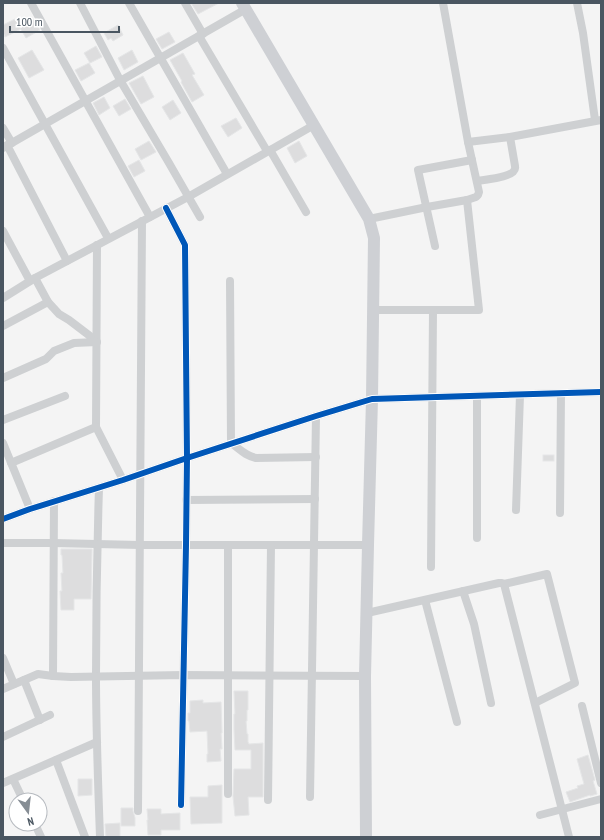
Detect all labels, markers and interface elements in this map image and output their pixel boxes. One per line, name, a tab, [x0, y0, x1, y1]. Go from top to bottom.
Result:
scale bar	[10, 8, 119, 34]
text: 100 m	[16, 14, 43, 29]
north arrow	[8, 792, 48, 832]
text: N	[26, 814, 35, 829]

